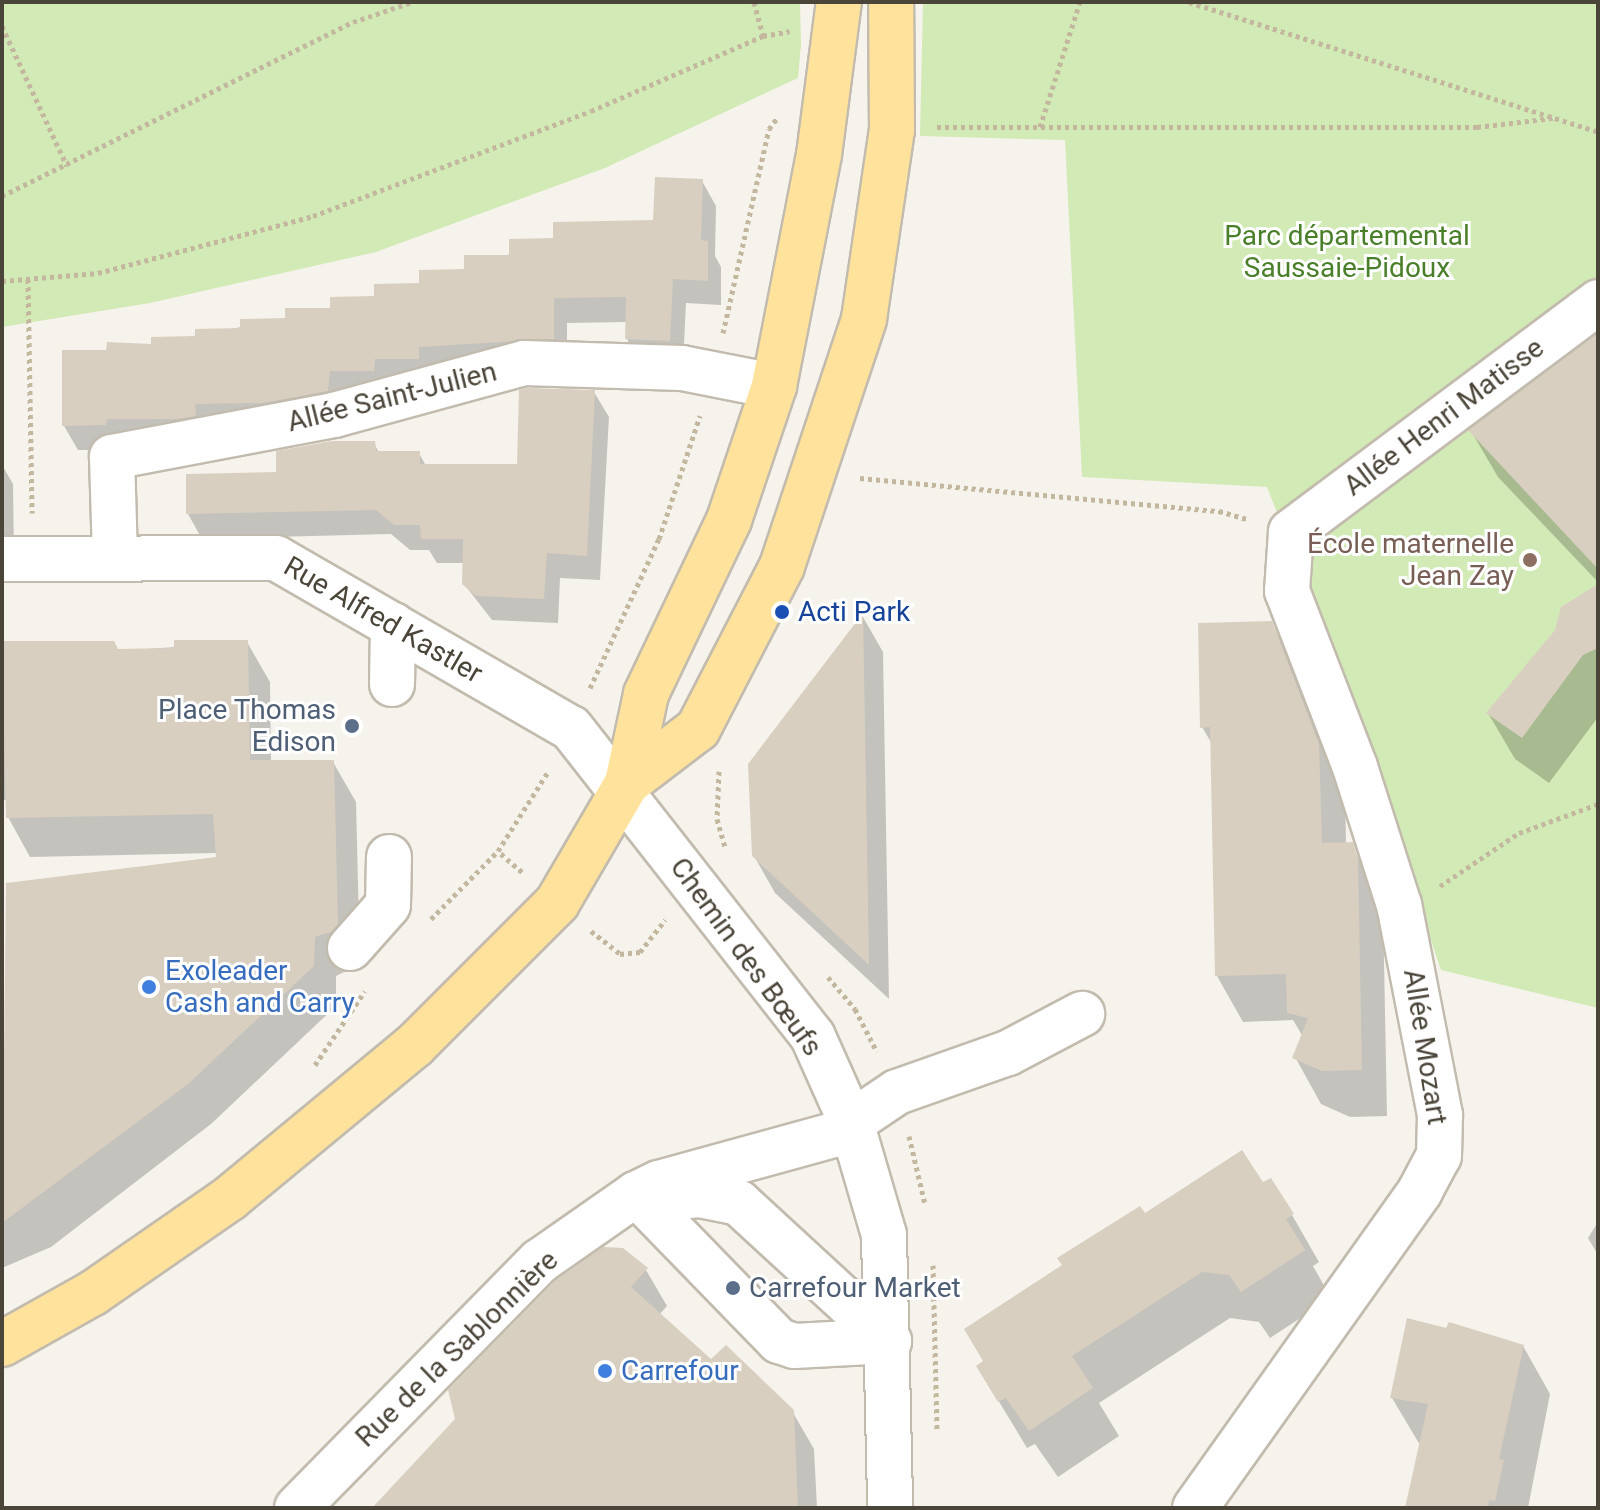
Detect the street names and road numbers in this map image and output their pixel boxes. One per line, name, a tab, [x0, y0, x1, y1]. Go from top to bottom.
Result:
street label: Allée Henri Matisse	[1337, 331, 1551, 503]
street label: Allée Saint-Julien	[284, 355, 500, 439]
street label: Rue Alfred Kastler	[278, 550, 488, 690]
street label: Chemin des Bœufs	[663, 851, 829, 1063]
street label: Allée Mozart	[1396, 967, 1454, 1127]
street label: Rue de la Sablonnière	[349, 1244, 565, 1454]

